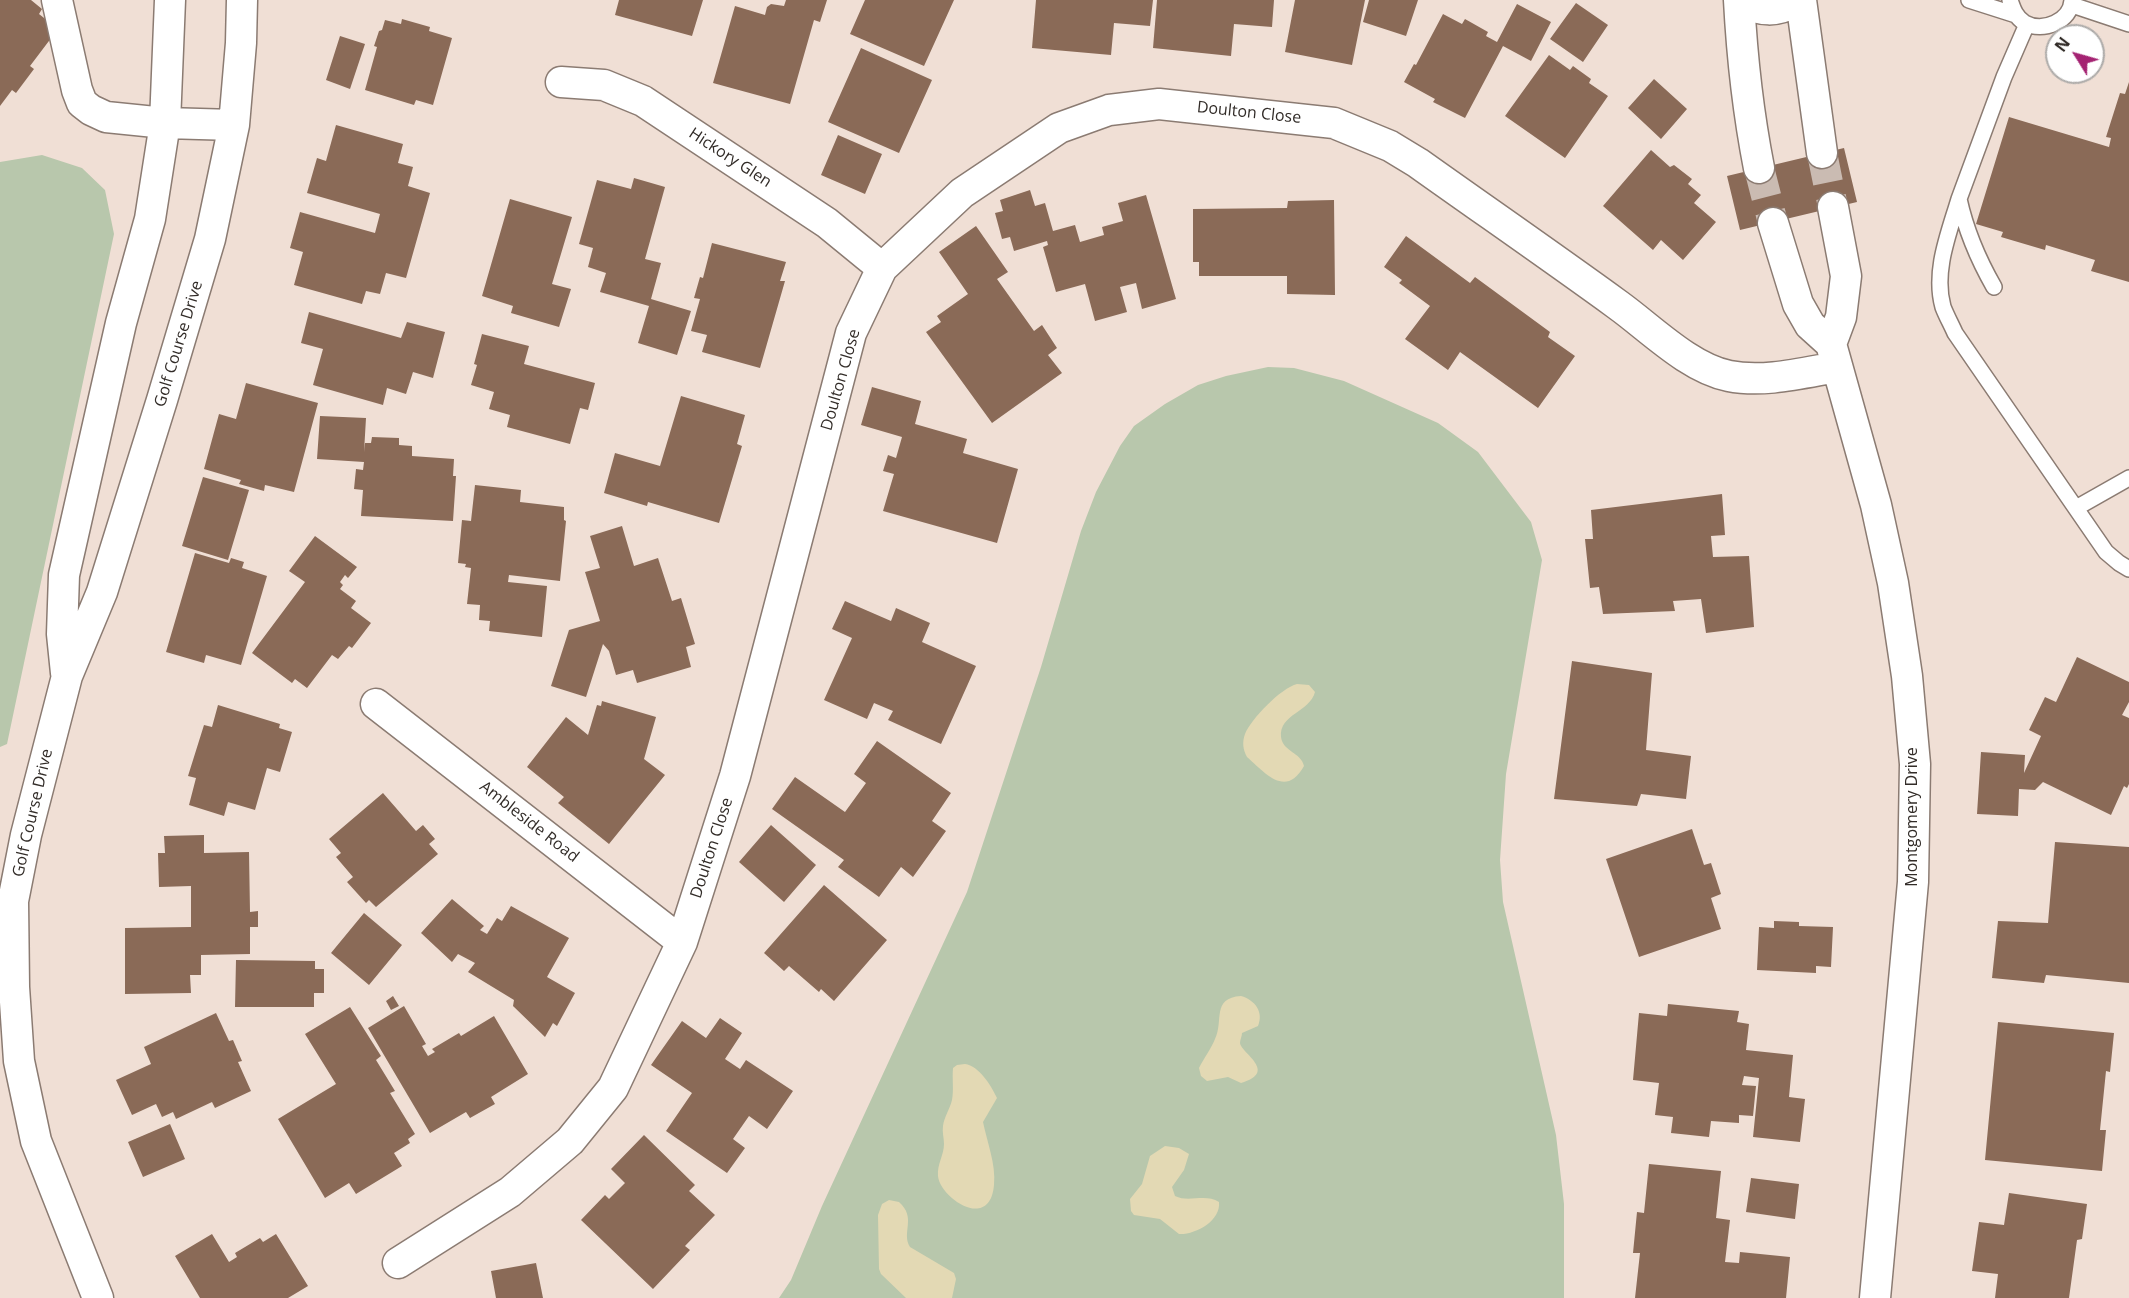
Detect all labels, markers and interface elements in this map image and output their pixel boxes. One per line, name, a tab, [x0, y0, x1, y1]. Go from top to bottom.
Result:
north arrow	[2045, 24, 2105, 84]
text: N	[2050, 33, 2075, 56]
street label: Doulton Close	[1196, 98, 1302, 128]
street label: Hickory Glen	[685, 124, 775, 192]
street label: Golf Course Drive	[151, 279, 207, 409]
street label: Doulton Close	[817, 327, 865, 433]
street label: Golf Course Drive	[9, 747, 57, 879]
street label: Montgomery Drive	[1902, 747, 1922, 887]
street label: Ambleside Road	[476, 777, 582, 867]
street label: Doulton Close	[687, 795, 737, 901]

